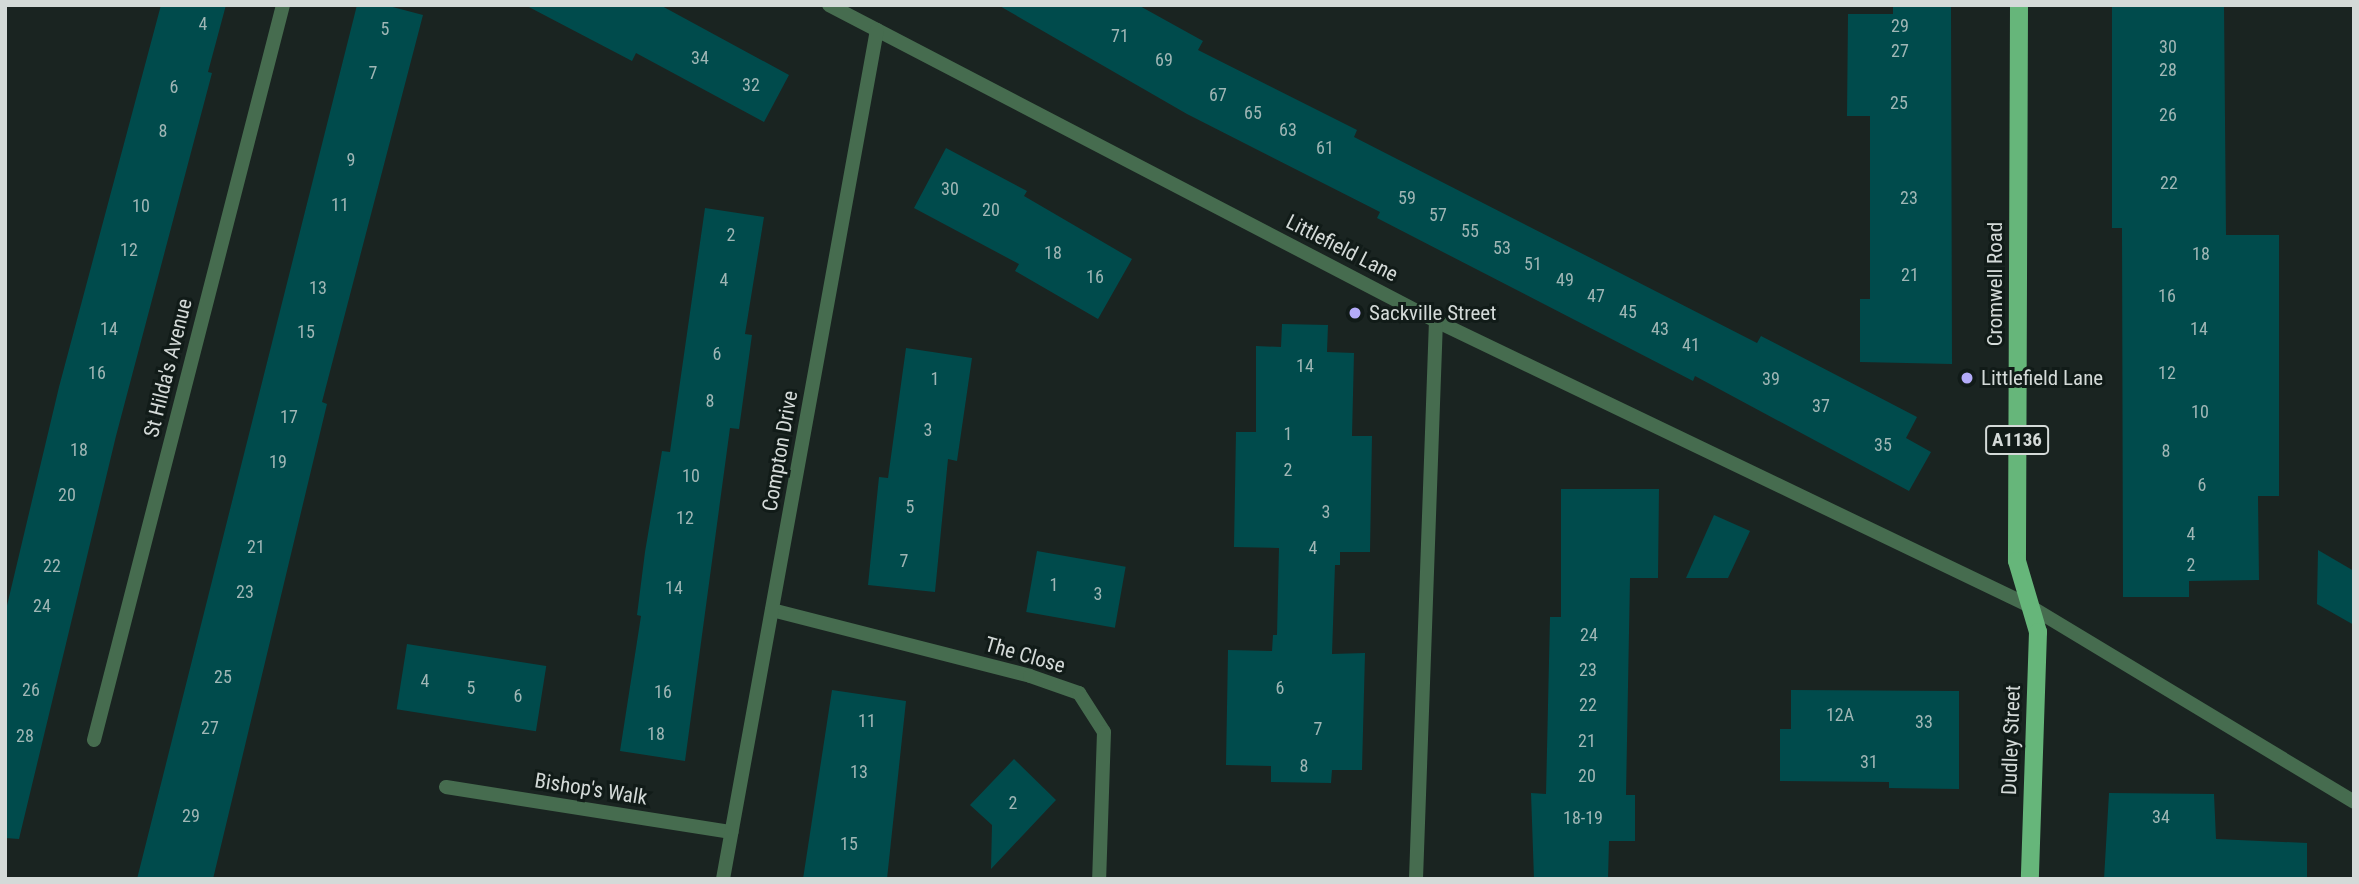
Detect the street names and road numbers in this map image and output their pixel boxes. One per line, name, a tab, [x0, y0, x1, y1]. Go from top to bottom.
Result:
street label: Littlefield Lane	[1282, 209, 1402, 287]
street label: Cromwell Road	[1982, 222, 2008, 346]
street label: St Hilda's Avenue	[139, 296, 197, 440]
street label: Compton Drive	[757, 389, 803, 513]
road number: A1136	[1984, 424, 2050, 456]
street label: The Close	[982, 632, 1068, 678]
street label: Dudley Street	[1996, 685, 2026, 795]
street label: Bishop's Walk	[533, 768, 649, 810]

